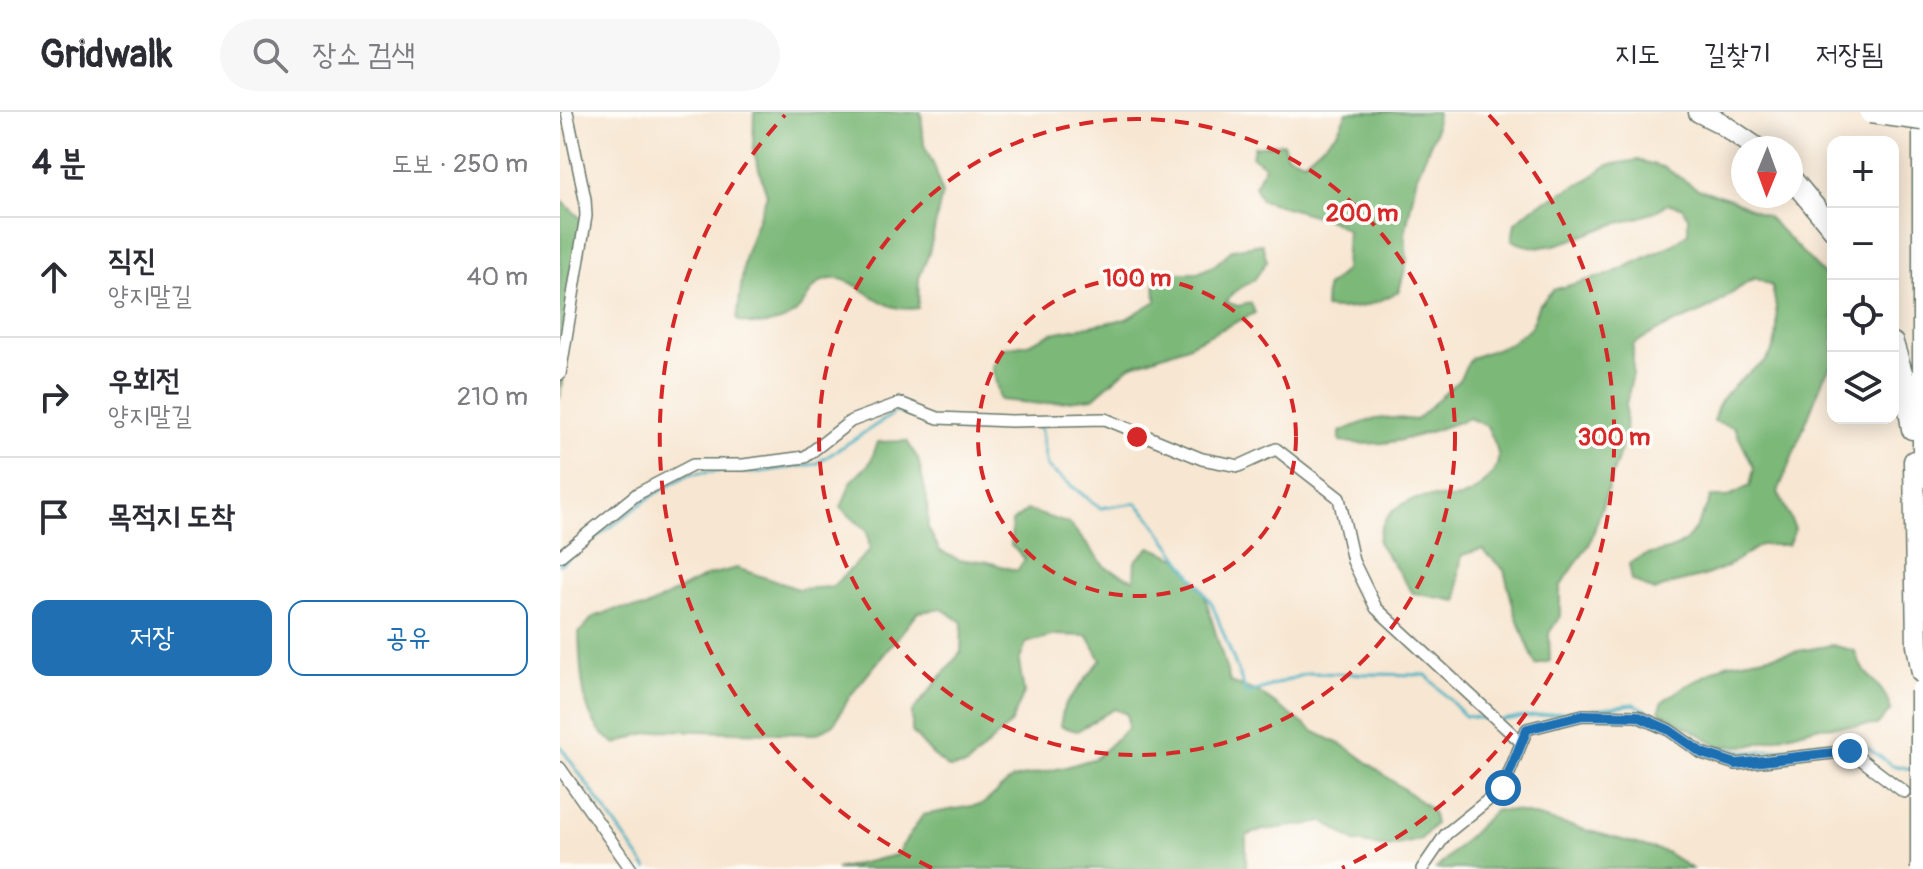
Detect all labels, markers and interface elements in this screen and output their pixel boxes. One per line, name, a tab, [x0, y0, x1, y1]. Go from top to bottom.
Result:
search box	[220, 19, 780, 91]
text: Gridwalk	[40, 31, 172, 79]
icon: search	[248, 33, 292, 77]
text: 장소 검색	[312, 36, 415, 73]
text: 지도	[1615, 37, 1660, 72]
text: 길찾기	[1704, 37, 1771, 72]
text: 저장됨	[1815, 37, 1883, 72]
north arrow	[1731, 136, 1803, 208]
map controls	[1827, 136, 1899, 424]
button: +	[1827, 136, 1899, 208]
text: 4 분	[32, 142, 86, 185]
text: 도보 · 250 m	[391, 148, 528, 180]
text: 200 m	[1326, 199, 1398, 228]
button: −	[1827, 208, 1899, 280]
text: 직진	[108, 242, 156, 279]
icon: ahead	[32, 255, 76, 299]
text: 40 m	[466, 261, 528, 293]
text: 100 m	[1103, 264, 1171, 293]
text: 양지말길	[108, 280, 192, 312]
button: locate	[1827, 280, 1899, 352]
button: layers	[1827, 352, 1899, 424]
text: 우회전	[108, 362, 180, 399]
icon: right	[32, 375, 76, 419]
text: 210 m	[457, 381, 528, 413]
text: 양지말길	[108, 400, 192, 432]
centre of rings	[1123, 423, 1151, 451]
text: 300 m	[1578, 423, 1650, 452]
icon: arrive	[32, 495, 76, 539]
text: 목적지 도착	[108, 498, 235, 535]
button: 저장	[32, 600, 272, 676]
button: 공유	[288, 600, 528, 676]
route end	[1832, 733, 1868, 769]
route start	[1485, 770, 1521, 806]

